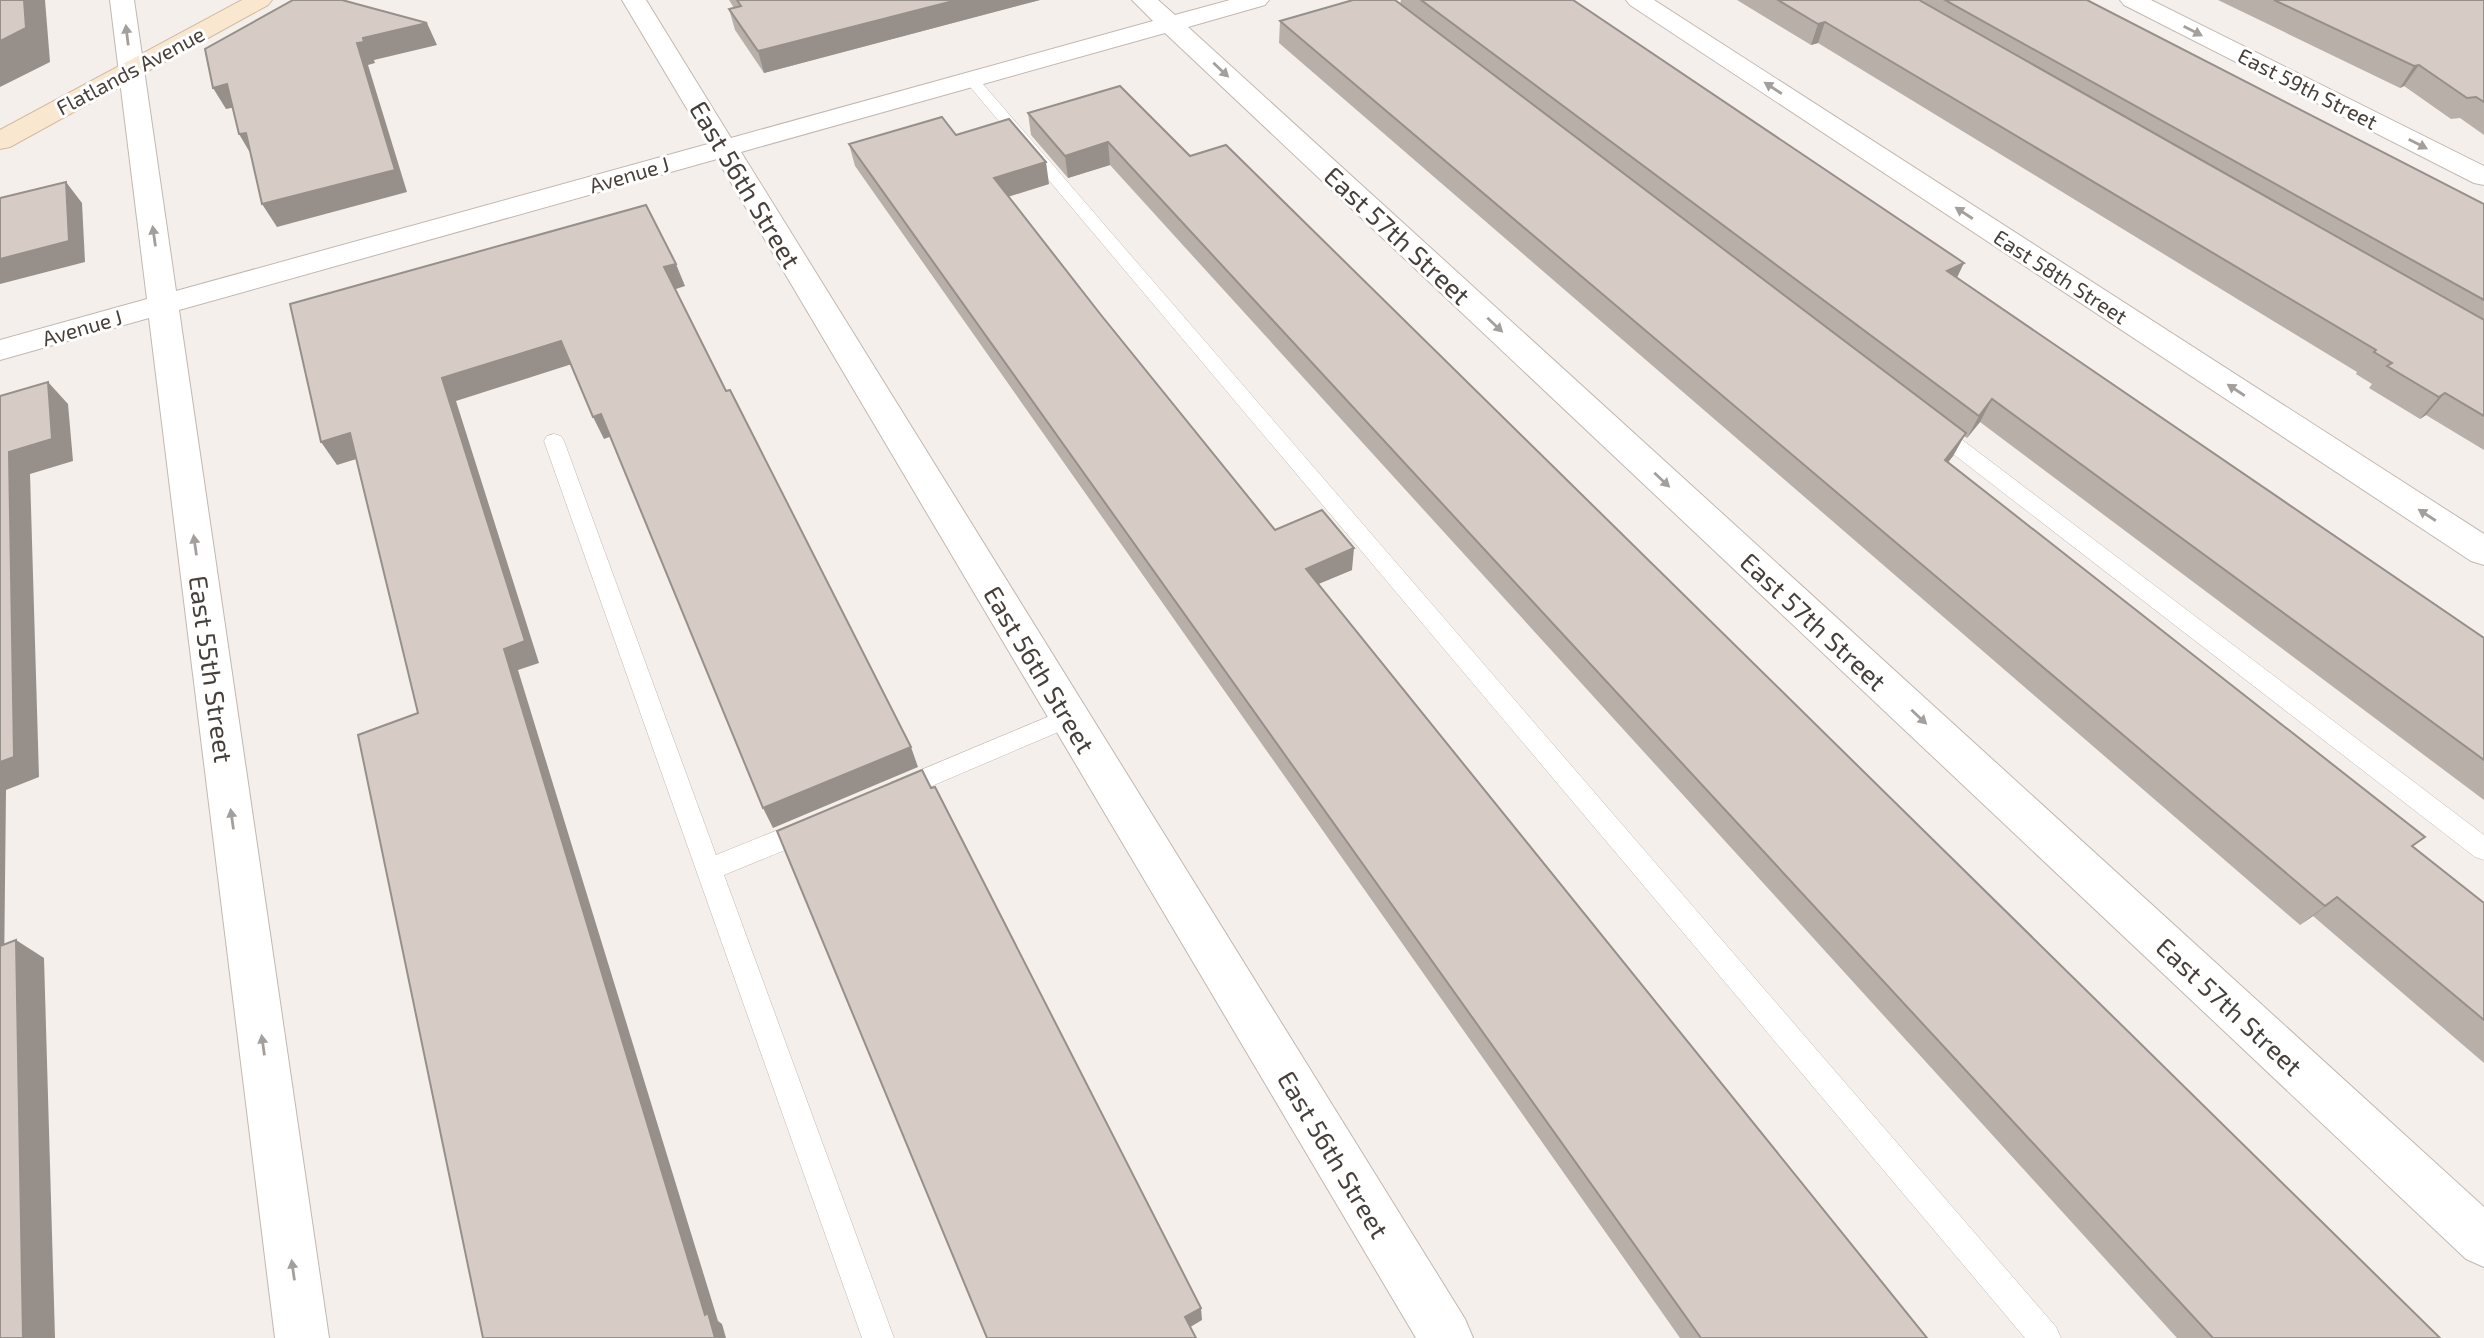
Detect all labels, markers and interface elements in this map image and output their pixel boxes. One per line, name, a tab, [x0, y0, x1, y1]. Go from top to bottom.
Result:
street label: Flatlands Avenue	[52, 20, 208, 120]
one-way arrow	[121, 23, 132, 45]
one-way arrow	[2183, 25, 2203, 36]
street label: East 59th Street	[2234, 42, 2382, 134]
one-way arrow	[1212, 62, 1229, 78]
one-way arrow	[1764, 82, 1783, 95]
street label: East 56th Street	[684, 95, 808, 273]
one-way arrow	[2408, 138, 2428, 149]
street label: Avenue J	[586, 151, 672, 197]
street label: East 57th Street	[1319, 160, 1477, 311]
one-way arrow	[1954, 206, 1974, 219]
street label: East 58th Street	[1990, 224, 2132, 328]
one-way arrow	[148, 225, 159, 247]
street label: Avenue J	[39, 304, 125, 350]
one-way arrow	[1486, 317, 1504, 333]
one-way arrow	[2227, 384, 2246, 397]
one-way arrow	[1653, 471, 1670, 487]
one-way arrow	[2418, 508, 2436, 522]
one-way arrow	[190, 534, 201, 556]
street label: East 57th Street	[1735, 546, 1893, 697]
street label: East 55th Street	[184, 573, 240, 765]
street label: East 56th Street	[978, 580, 1102, 758]
one-way arrow	[1910, 709, 1927, 725]
one-way arrow	[227, 808, 238, 830]
street label: East 57th Street	[2151, 931, 2309, 1082]
one-way arrow	[257, 1034, 268, 1056]
street label: East 56th Street	[1272, 1065, 1396, 1243]
one-way arrow	[287, 1259, 298, 1281]

